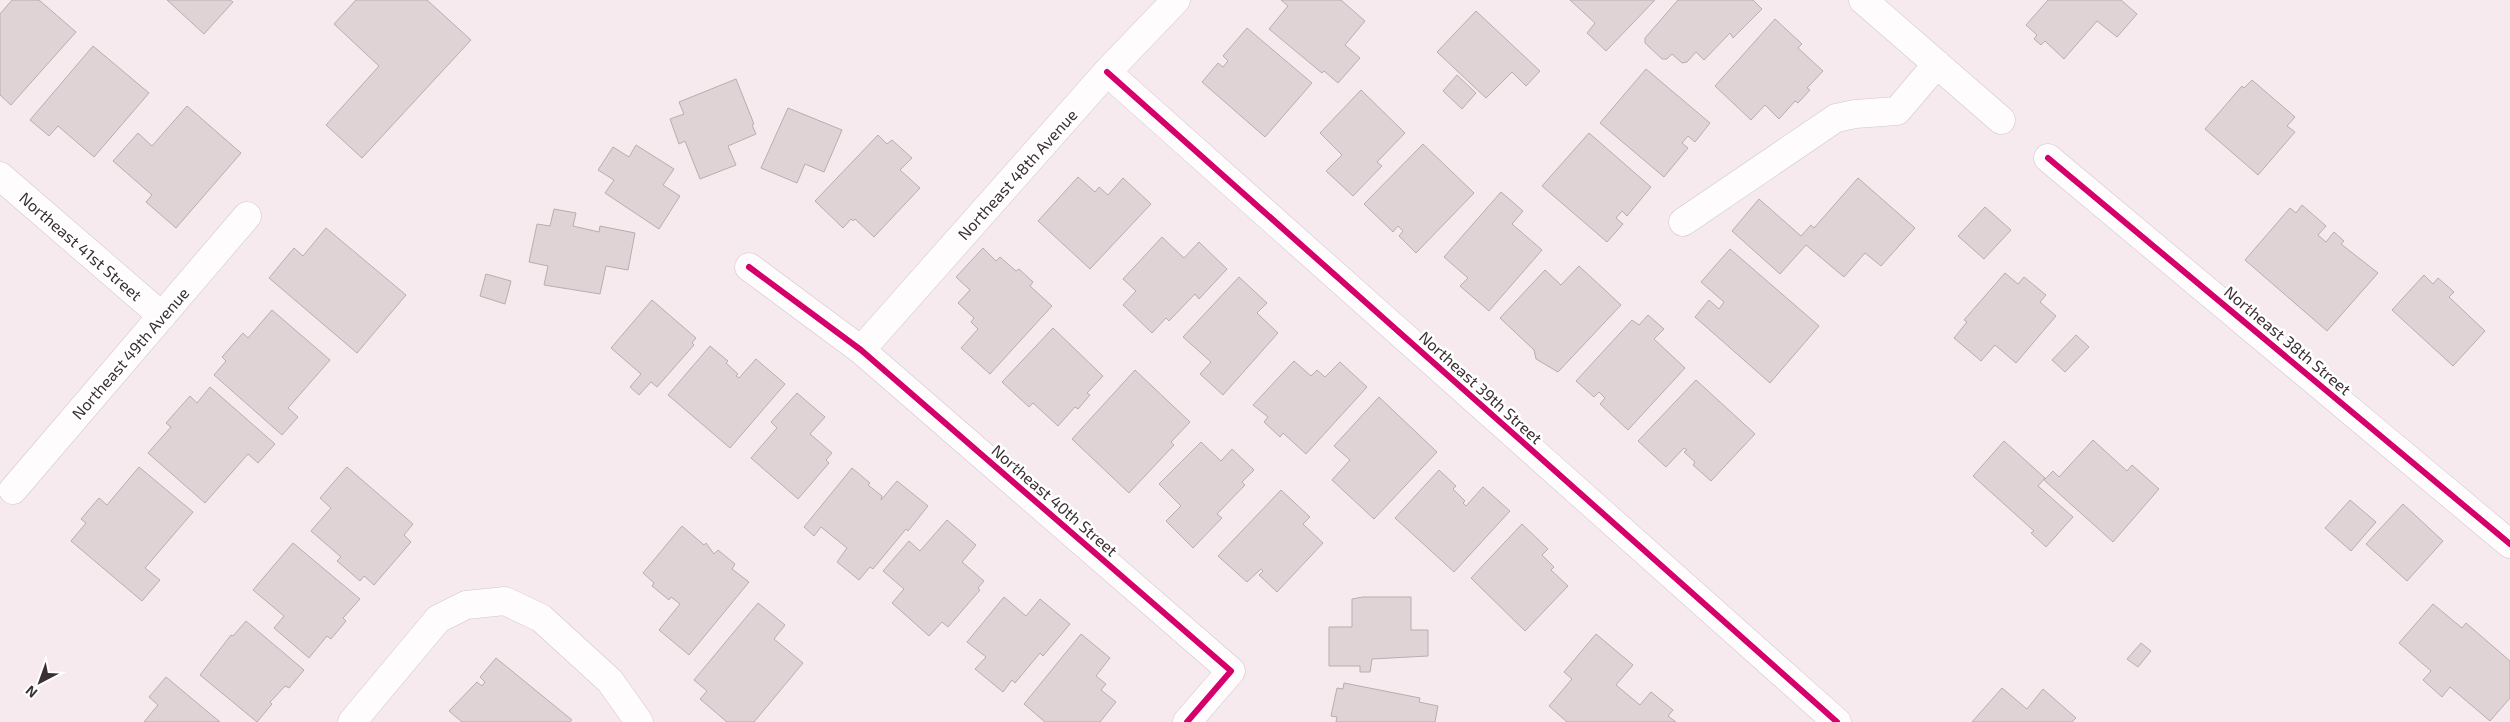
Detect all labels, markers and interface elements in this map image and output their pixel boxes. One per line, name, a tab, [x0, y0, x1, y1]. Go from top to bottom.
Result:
street label: Northeast 48th Avenue	[953, 105, 1081, 243]
street label: Northeast 41st Street	[16, 188, 146, 304]
street label: Northeast 38th Street	[2221, 281, 2355, 399]
street label: Northeast 49th Avenue	[68, 283, 192, 423]
street label: Northeast 39th Street	[1416, 327, 1546, 447]
street label: Northeast 40th Street	[988, 440, 1122, 560]
north arrow	[15, 657, 65, 707]
text: N	[22, 682, 41, 702]

